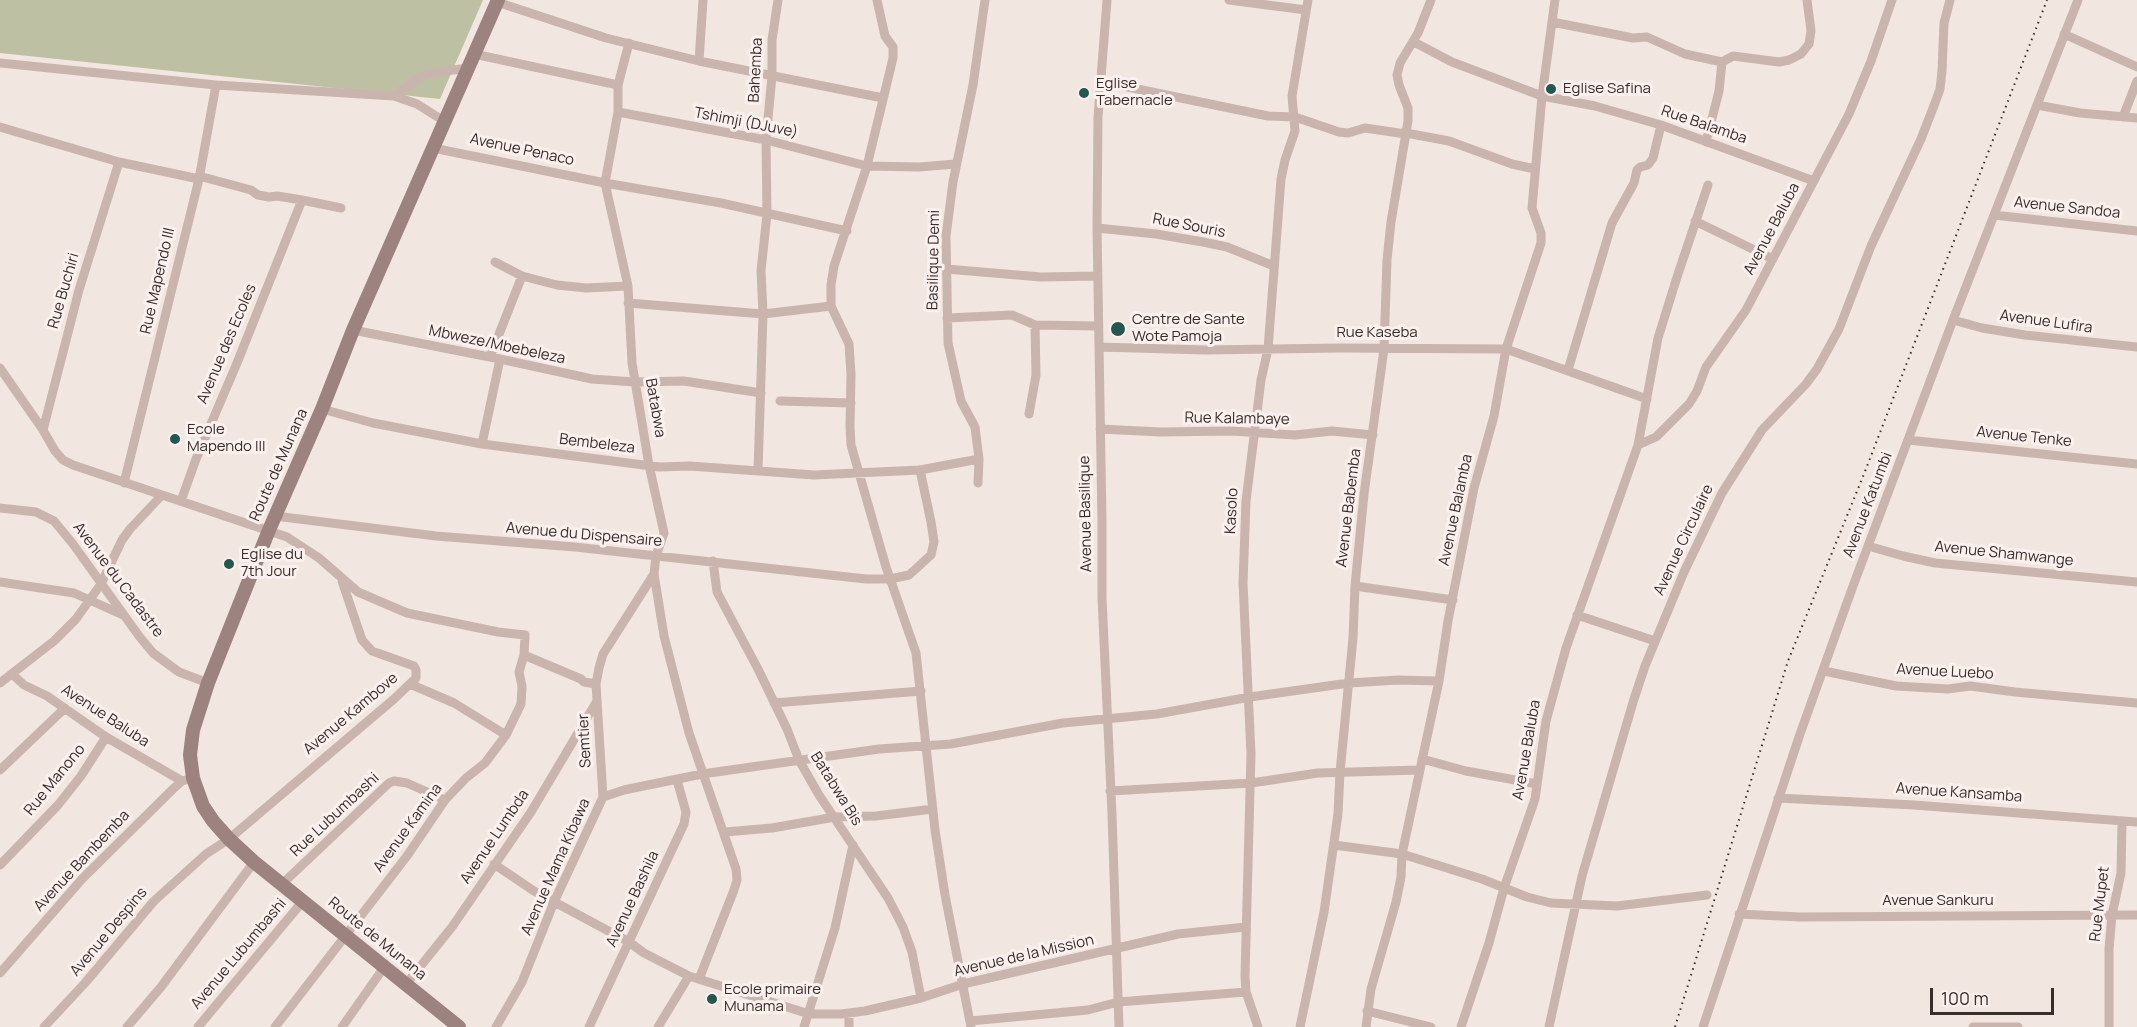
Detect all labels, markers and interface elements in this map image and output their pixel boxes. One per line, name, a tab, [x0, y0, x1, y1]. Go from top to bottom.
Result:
street label: Bahemba	[745, 37, 767, 103]
place label: Eglise Tabernacle	[1096, 75, 1173, 110]
place label: Eglise Safina	[1563, 80, 1651, 98]
marker: Eglise Safina	[1544, 82, 1558, 96]
marker: Eglise Tabernacle	[1077, 86, 1091, 100]
street label: Rue Balamba	[1659, 102, 1749, 148]
street label: Tshimji (DJuve)	[692, 104, 800, 142]
street label: Avenue Penaco	[468, 130, 576, 170]
street label: Avenue Baluba	[1740, 180, 1804, 278]
street label: Avenue Sandoa	[2013, 193, 2121, 223]
street label: Basilique Demi	[924, 210, 944, 310]
street label: Rue Souris	[1151, 210, 1227, 242]
street label: Rue Mapendo III	[137, 226, 179, 336]
street label: Rue Buchiri	[45, 251, 83, 331]
street label: Avenue des Ecoles	[194, 281, 260, 407]
street label: Avenue Lufira	[1998, 307, 2094, 337]
place label: Centre de Sante Wote Pamoja	[1132, 311, 1245, 346]
marker: Centre de Sante Wote Pamoja	[1109, 320, 1127, 338]
street label: Mbweze/Mbebeleza	[427, 322, 567, 368]
street label: Rue Kaseba	[1336, 324, 1418, 342]
street label: Batabwa	[641, 377, 669, 439]
street label: Route de Munana	[246, 406, 312, 524]
street label: Rue Kalambaye	[1184, 409, 1290, 429]
place label: Ecole Mapendo III	[187, 421, 265, 456]
street label: Avenue Tenke	[1976, 423, 2072, 451]
street label: Bembeleza	[558, 430, 636, 458]
marker: Ecole Mapendo III	[168, 432, 182, 446]
street label: Avenue Babemba	[1333, 448, 1365, 568]
street label: Avenue Katumbi	[1840, 450, 1896, 560]
street label: Avenue Balamba	[1435, 453, 1477, 567]
street label: Avenue Basilique	[1076, 455, 1096, 573]
street label: Avenue Circulaire	[1650, 482, 1718, 598]
street label: Kasolo	[1222, 487, 1242, 535]
street label: Avenue du Cadastre	[69, 519, 167, 641]
street label: Avenue du Dispensaire	[505, 519, 663, 551]
street label: Avenue Shamwange	[1934, 538, 2074, 570]
place label: Eglise du 7th Jour	[241, 546, 303, 581]
marker: Eglise du 7th Jour	[222, 557, 236, 571]
street label: Avenue Luebo	[1896, 660, 1994, 684]
street label: Avenue Kambove	[300, 669, 402, 759]
street label: Avenue Baluba	[58, 681, 152, 751]
street label: Avenue Baluba	[1509, 698, 1545, 802]
street label: Semtier	[575, 713, 595, 769]
street label: Rue Manono	[21, 741, 89, 819]
street label: Batabwa Bis	[806, 749, 866, 829]
street label: Rue Lubumbashi	[287, 769, 383, 861]
street label: Avenue Kamina	[370, 780, 446, 876]
street label: Avenue Kansamba	[1895, 780, 2023, 806]
street label: Avenue Lumbda	[457, 786, 533, 888]
street label: Avenue Mama Kibawa	[518, 796, 594, 938]
street label: Avenue Bambemba	[30, 807, 134, 915]
street label: Avenue Bashila	[603, 848, 663, 950]
street label: Rue Mupet	[2086, 866, 2114, 942]
street label: Avenue Despins	[67, 884, 151, 980]
street label: Avenue Sankuru	[1882, 892, 1994, 910]
street label: Route de Munana	[324, 894, 430, 984]
street label: Avenue Lubumbashi	[187, 895, 291, 1013]
street label: Avenue de la Mission	[952, 931, 1096, 981]
scale bar	[1933, 976, 2058, 1014]
place label: Ecole primaire Munama	[724, 981, 821, 1016]
text: 100 m	[1941, 986, 1989, 1010]
marker: Ecole primaire Munama	[705, 992, 719, 1006]

